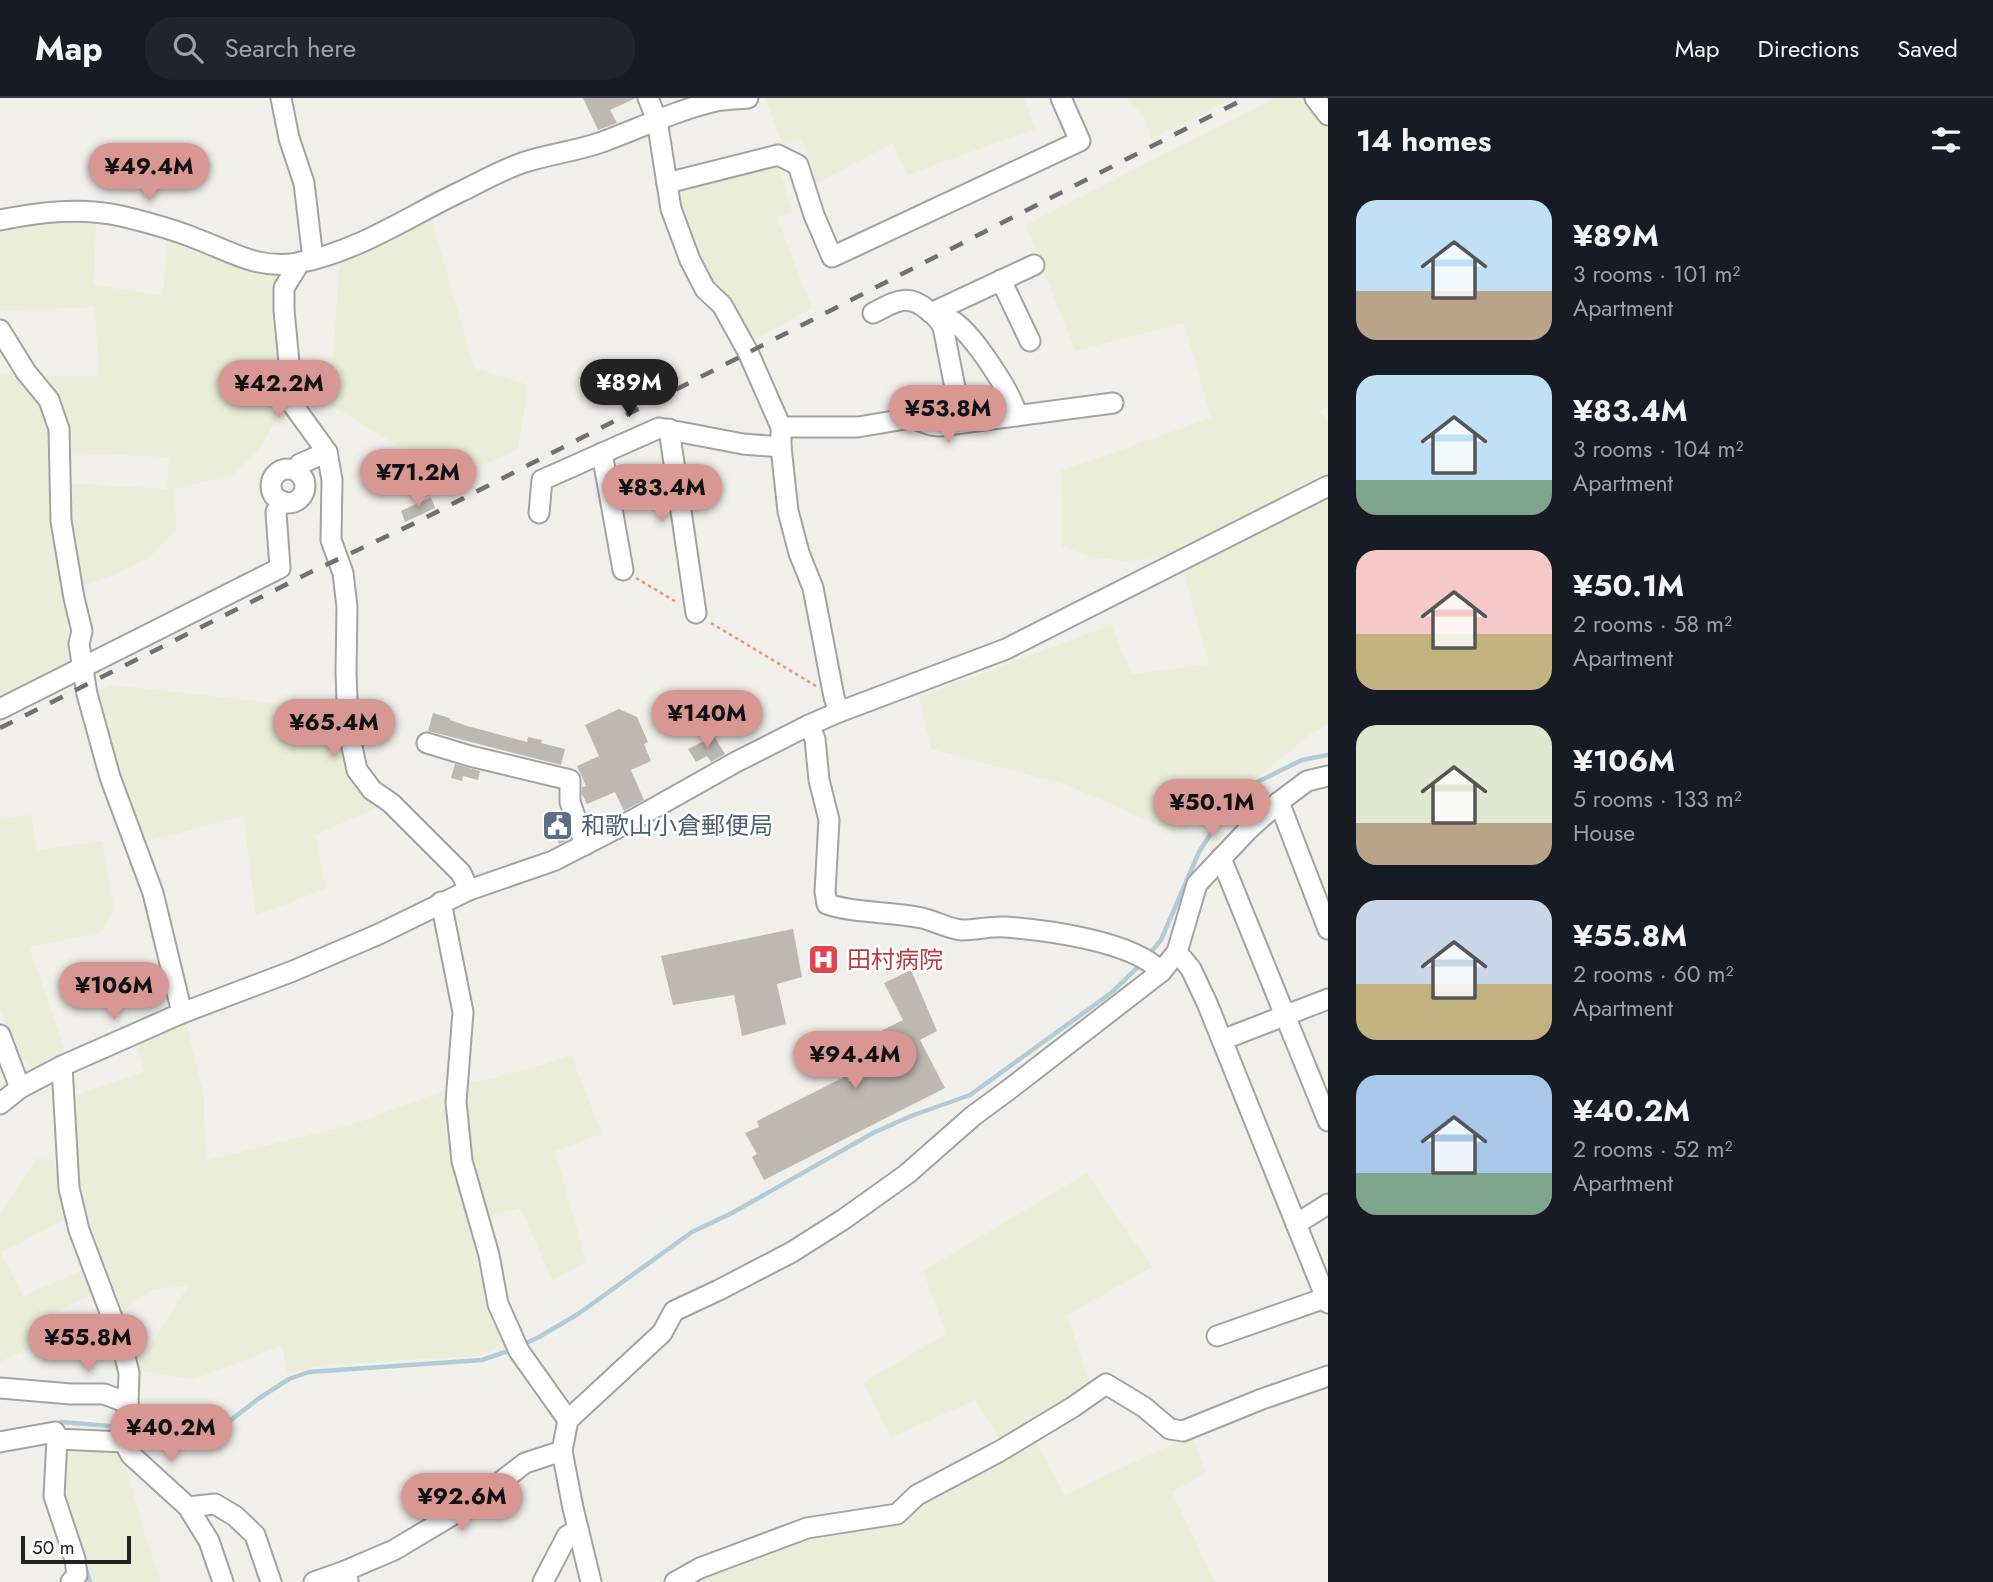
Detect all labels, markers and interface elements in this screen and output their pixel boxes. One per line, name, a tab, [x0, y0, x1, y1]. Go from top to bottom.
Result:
search box	[145, 17, 635, 80]
text: Map	[35, 25, 103, 72]
icon: search	[169, 29, 207, 67]
text: Search here	[225, 29, 356, 67]
text: Map	[1675, 31, 1720, 66]
text: Directions	[1758, 31, 1859, 66]
text: Saved	[1897, 31, 1958, 66]
text: 14 homes	[1356, 119, 1491, 162]
icon: filters	[1927, 121, 1965, 159]
pin: ¥49.4M	[92, 144, 206, 203]
text: ¥49.4M	[104, 149, 194, 183]
text: ¥89M	[1573, 214, 1659, 257]
icon: home	[1412, 228, 1496, 312]
text: 3 rooms · 101 m²	[1573, 257, 1740, 291]
text: Apartment	[1573, 291, 1673, 325]
pin: ¥42.2M	[222, 360, 336, 420]
pin: ¥89M	[588, 360, 670, 419]
text: ¥89M	[596, 365, 662, 399]
text: ¥42.2M	[234, 366, 324, 400]
pin: ¥53.8M	[891, 386, 1005, 445]
text: ¥83.4M	[1573, 389, 1687, 432]
text: ¥53.8M	[905, 391, 991, 425]
icon: home	[1412, 403, 1496, 487]
text: 3 rooms · 104 m²	[1573, 432, 1743, 466]
pin: ¥71.2M	[361, 450, 475, 509]
text: ¥71.2M	[376, 455, 460, 489]
pin: ¥83.4M	[605, 464, 719, 524]
text: Apartment	[1573, 466, 1673, 500]
text: ¥83.4M	[618, 470, 706, 504]
text: ¥50.1M	[1573, 564, 1684, 607]
icon: home	[1412, 578, 1496, 662]
text: 2 rooms · 58 m²	[1573, 607, 1732, 641]
text: Apartment	[1573, 641, 1673, 675]
pin: ¥140M	[658, 690, 756, 750]
text: ¥140M	[668, 696, 746, 730]
pin: ¥65.4M	[277, 700, 391, 759]
text: ¥65.4M	[289, 705, 379, 739]
text: ¥106M	[1573, 739, 1675, 782]
icon: home	[1412, 753, 1496, 837]
pin: ¥50.1M	[1155, 780, 1269, 839]
text: 5 rooms · 133 m²	[1573, 782, 1742, 816]
text: ¥50.1M	[1169, 785, 1255, 819]
public building icon: 和歌山小倉郵便局	[541, 808, 575, 842]
place label: 和歌山小倉郵便局	[581, 808, 773, 843]
text: House	[1573, 816, 1635, 850]
text: ¥55.8M	[1573, 914, 1687, 957]
icon: home	[1412, 928, 1496, 1012]
hospital icon: 田村病院	[807, 942, 841, 976]
place label: 田村病院	[847, 942, 943, 977]
text: 2 rooms · 60 m²	[1573, 957, 1733, 991]
pin: ¥106M	[65, 962, 163, 1022]
text: ¥106M	[75, 968, 153, 1002]
text: Apartment	[1573, 991, 1673, 1025]
pin: ¥94.4M	[798, 1032, 912, 1091]
text: ¥94.4M	[810, 1037, 900, 1071]
text: ¥40.2M	[1573, 1089, 1690, 1132]
icon: home	[1412, 1103, 1496, 1187]
text: 2 rooms · 52 m²	[1573, 1132, 1732, 1166]
text: Apartment	[1573, 1166, 1673, 1200]
pin: ¥55.8M	[31, 1314, 145, 1374]
text: ¥55.8M	[44, 1320, 132, 1354]
pin: ¥40.2M	[114, 1404, 228, 1464]
text: ¥40.2M	[126, 1410, 216, 1444]
pin: ¥92.6M	[405, 1474, 519, 1533]
text: ¥92.6M	[417, 1479, 507, 1513]
scale bar	[21, 1533, 131, 1565]
text: 50 m	[32, 1534, 75, 1561]

